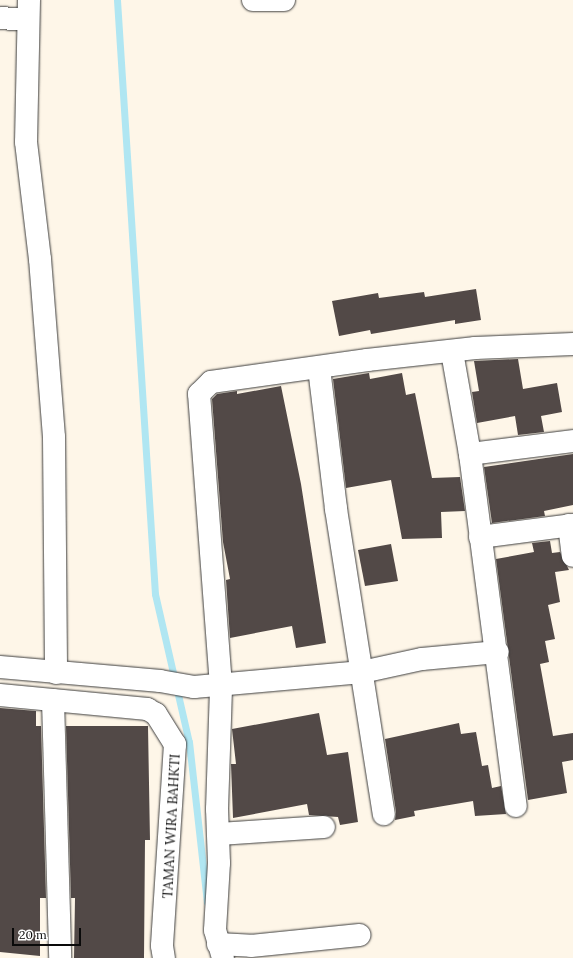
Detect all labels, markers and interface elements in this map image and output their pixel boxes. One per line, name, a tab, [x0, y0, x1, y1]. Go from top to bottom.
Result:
street label: TAMAN WIRA BAHKTI	[159, 753, 183, 899]
scale bar	[14, 920, 83, 946]
text: 20 m	[19, 927, 47, 942]

